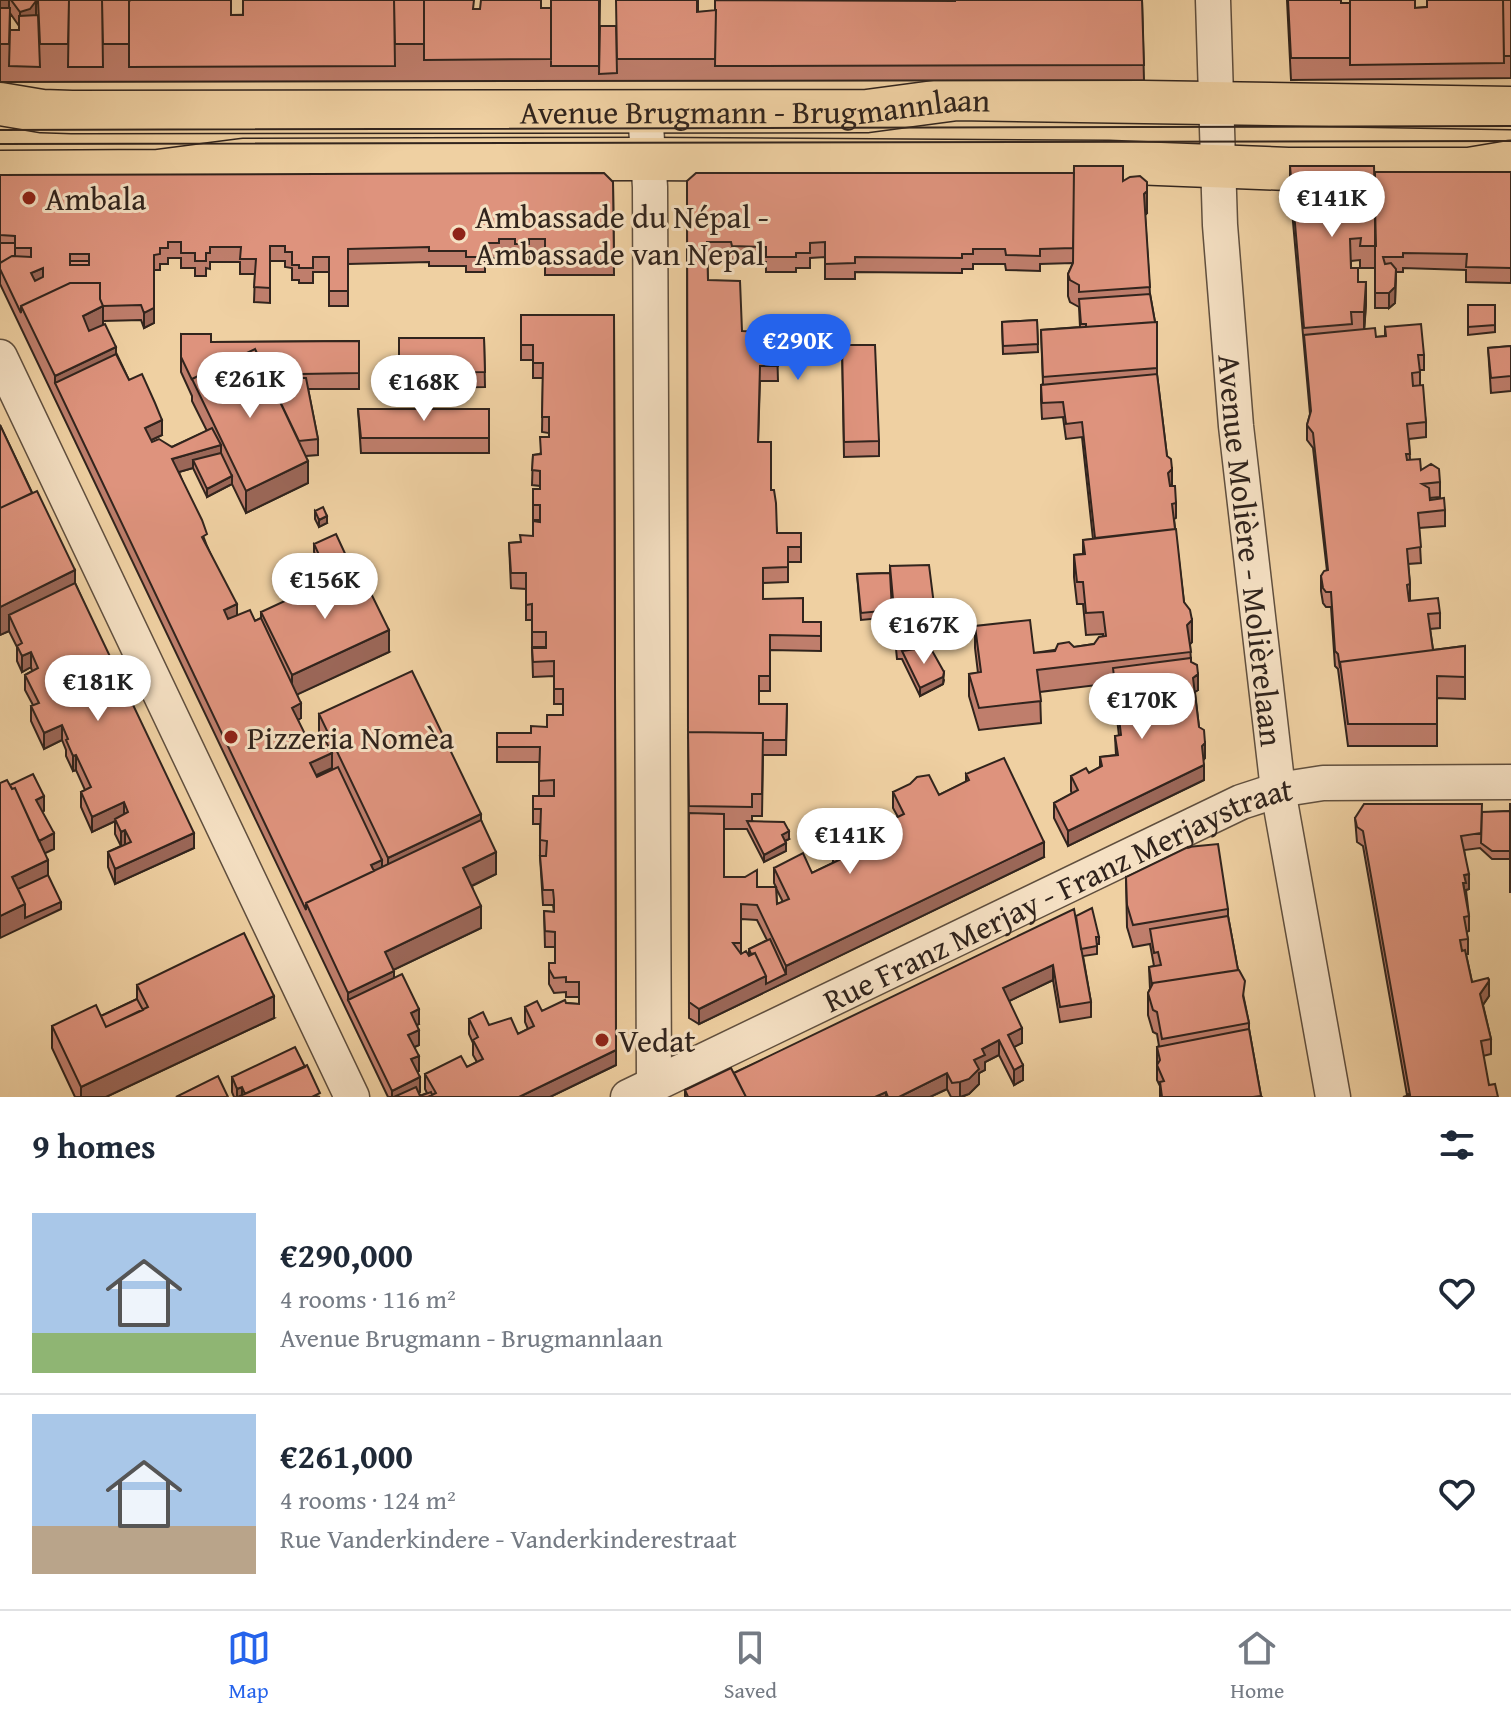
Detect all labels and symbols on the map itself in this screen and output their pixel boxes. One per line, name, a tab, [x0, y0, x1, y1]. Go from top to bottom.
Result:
street label: Avenue Brugmann - Brugmannlaan	[520, 76, 991, 136]
pin: €141K	[1276, 171, 1388, 239]
place label: Ambala	[45, 175, 146, 222]
marker: Ambala	[20, 189, 38, 207]
place label: Ambassade du Népal - Ambassade van Nepal	[475, 193, 769, 277]
marker: Ambassade du Népal - Ambassade van Nepal	[450, 225, 468, 243]
pin: €290K	[742, 314, 854, 382]
pin: €261K	[194, 352, 306, 420]
street label: Avenue Molière - Molièrelaan	[1207, 353, 1296, 749]
pin: €168K	[368, 355, 480, 423]
pin: €156K	[269, 553, 381, 621]
pin: €167K	[868, 598, 980, 666]
pin: €181K	[42, 655, 154, 723]
pin: €170K	[1086, 673, 1198, 741]
place label: Pizzeria Nomèa	[247, 714, 454, 761]
marker: Pizzeria Nomèa	[222, 728, 240, 746]
street label: Rue Franz Merjay - Franz Merjaystraat	[815, 765, 1296, 1023]
pin: €141K	[794, 808, 906, 876]
place label: Vedat	[618, 1017, 696, 1064]
marker: Vedat	[593, 1031, 611, 1049]

